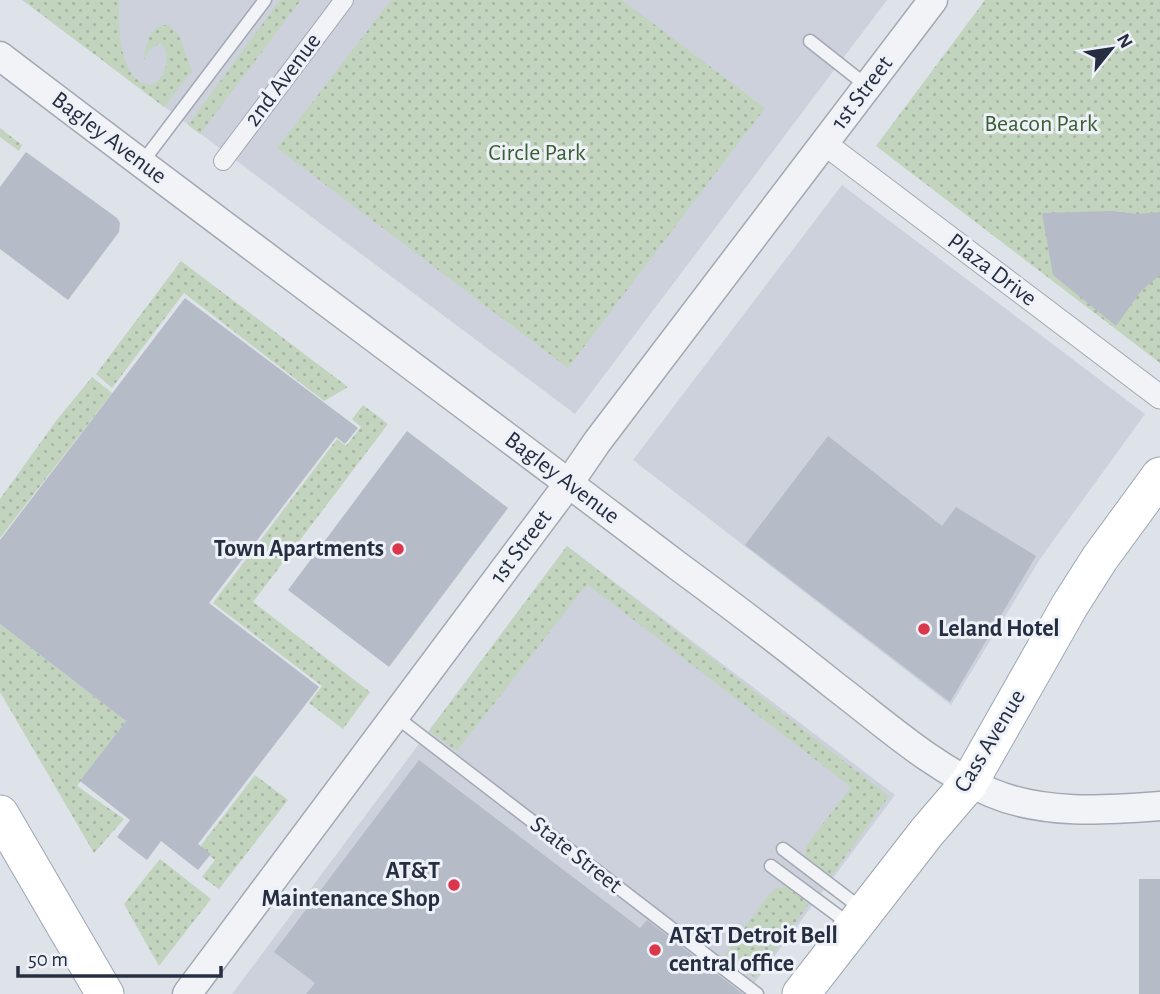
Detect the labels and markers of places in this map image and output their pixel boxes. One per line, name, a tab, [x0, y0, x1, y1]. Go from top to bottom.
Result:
place label: Town Apartments	[214, 537, 384, 561]
marker: Town Apartments	[390, 541, 406, 557]
place label: Leland Hotel	[938, 617, 1060, 641]
marker: Leland Hotel	[916, 621, 932, 637]
place label: AT&T Maintenance Shop	[261, 859, 440, 911]
marker: AT&T Maintenance Shop	[446, 877, 462, 893]
place label: AT&T Detroit Bell central office	[669, 924, 838, 976]
marker: AT&T Detroit Bell central office	[647, 942, 663, 958]

